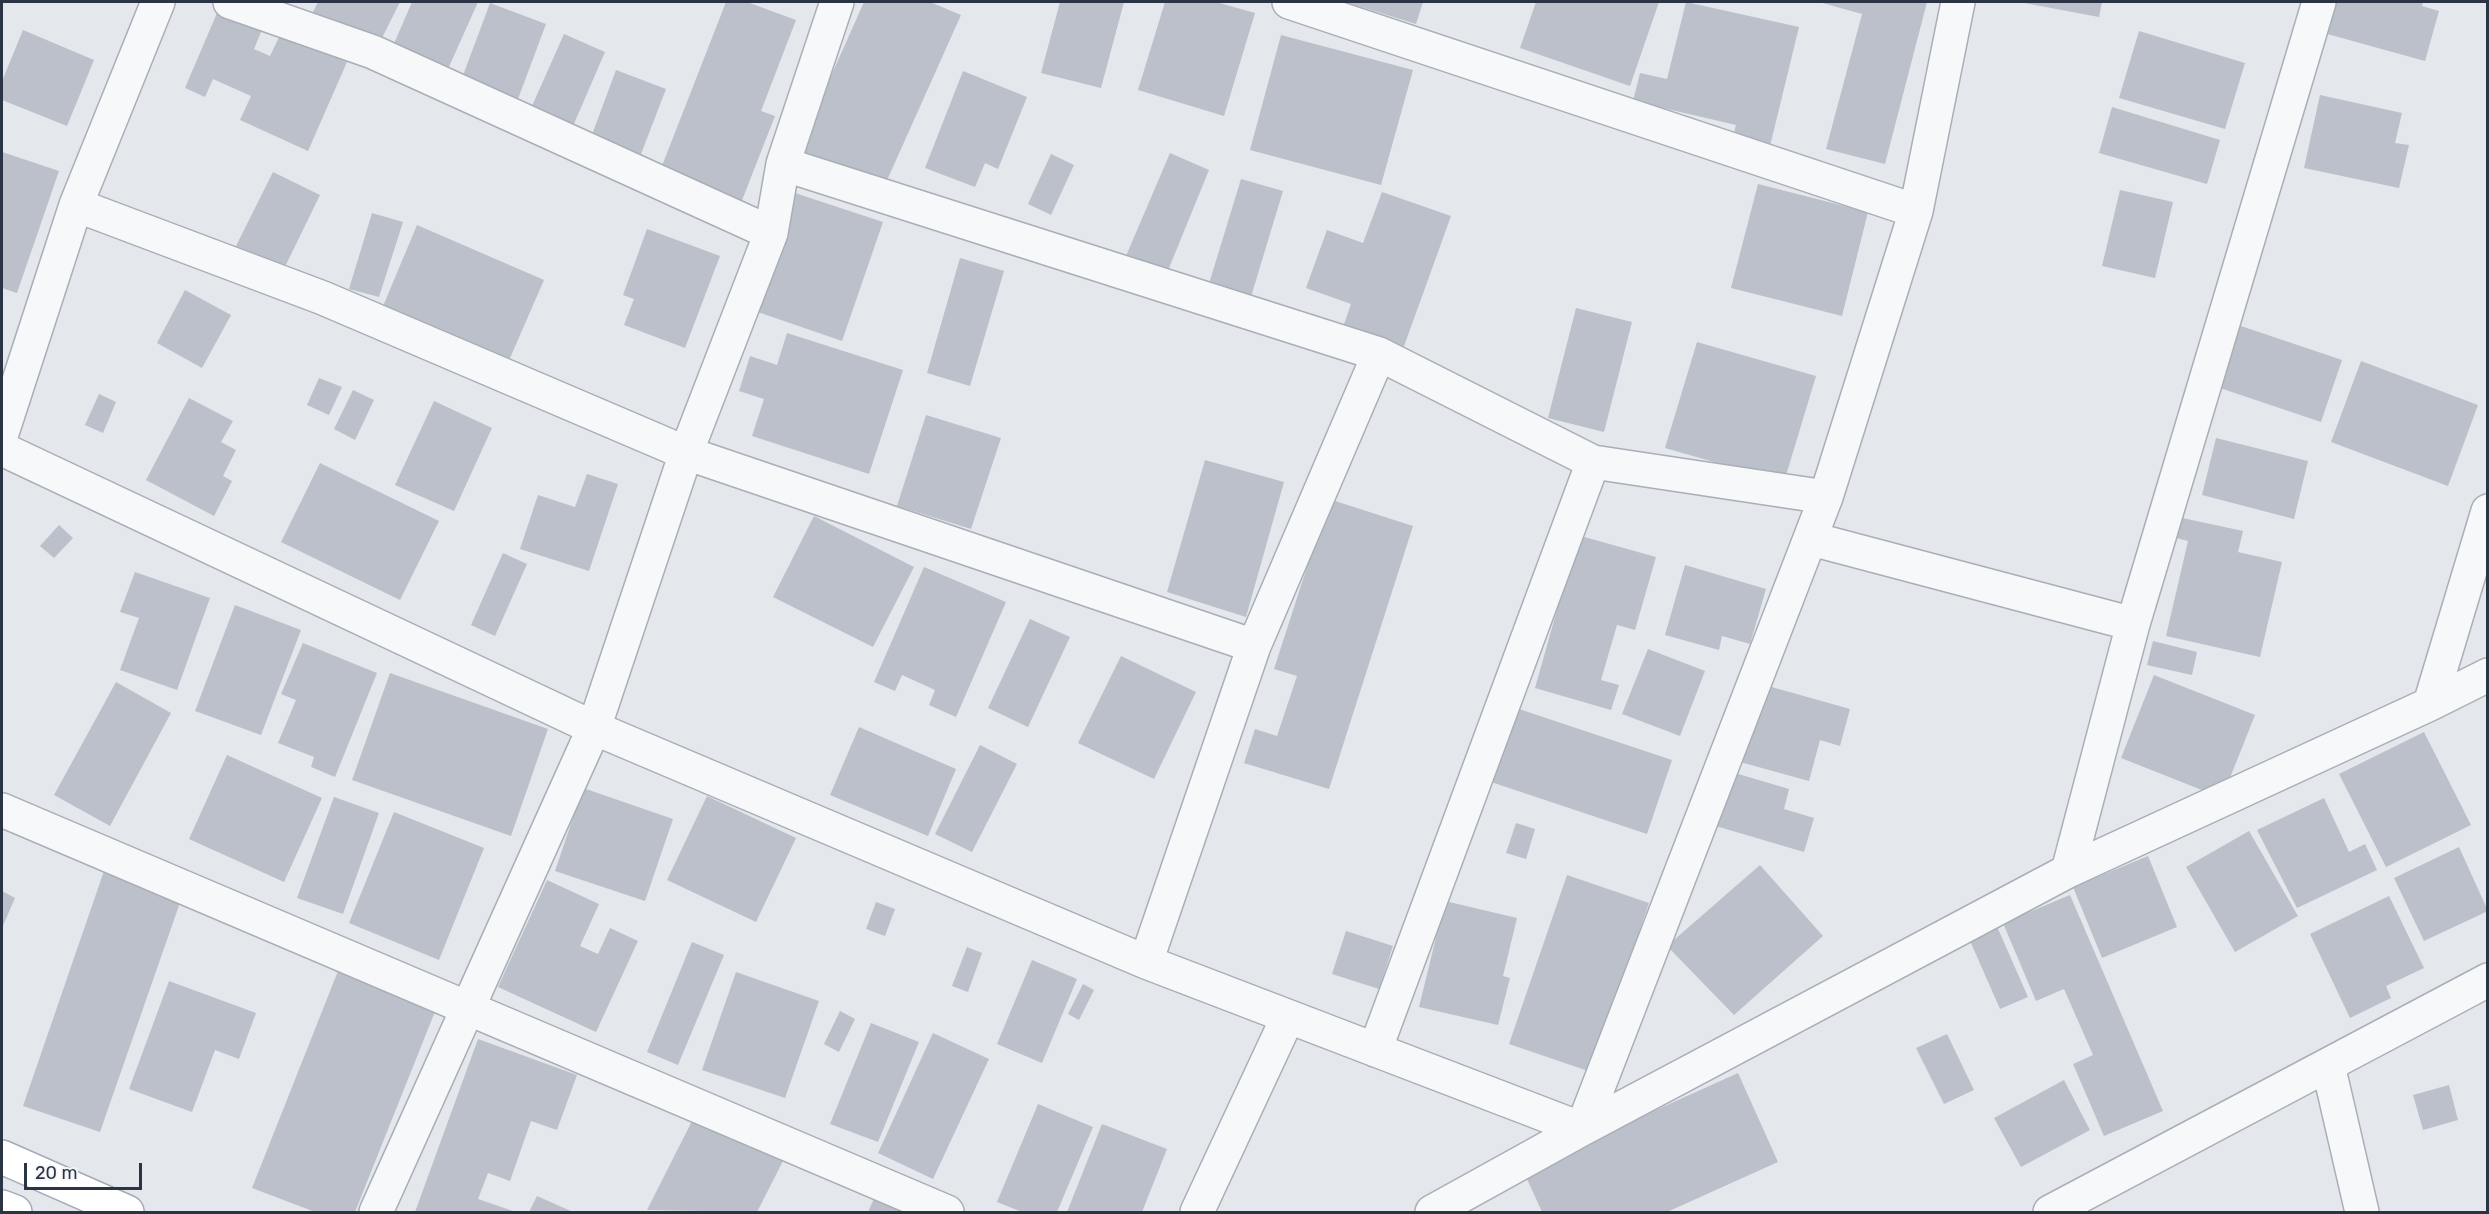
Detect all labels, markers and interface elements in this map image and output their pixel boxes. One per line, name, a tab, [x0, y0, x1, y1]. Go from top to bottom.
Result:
scale bar	[27, 1151, 146, 1189]
text: 20 m	[35, 1162, 77, 1184]

